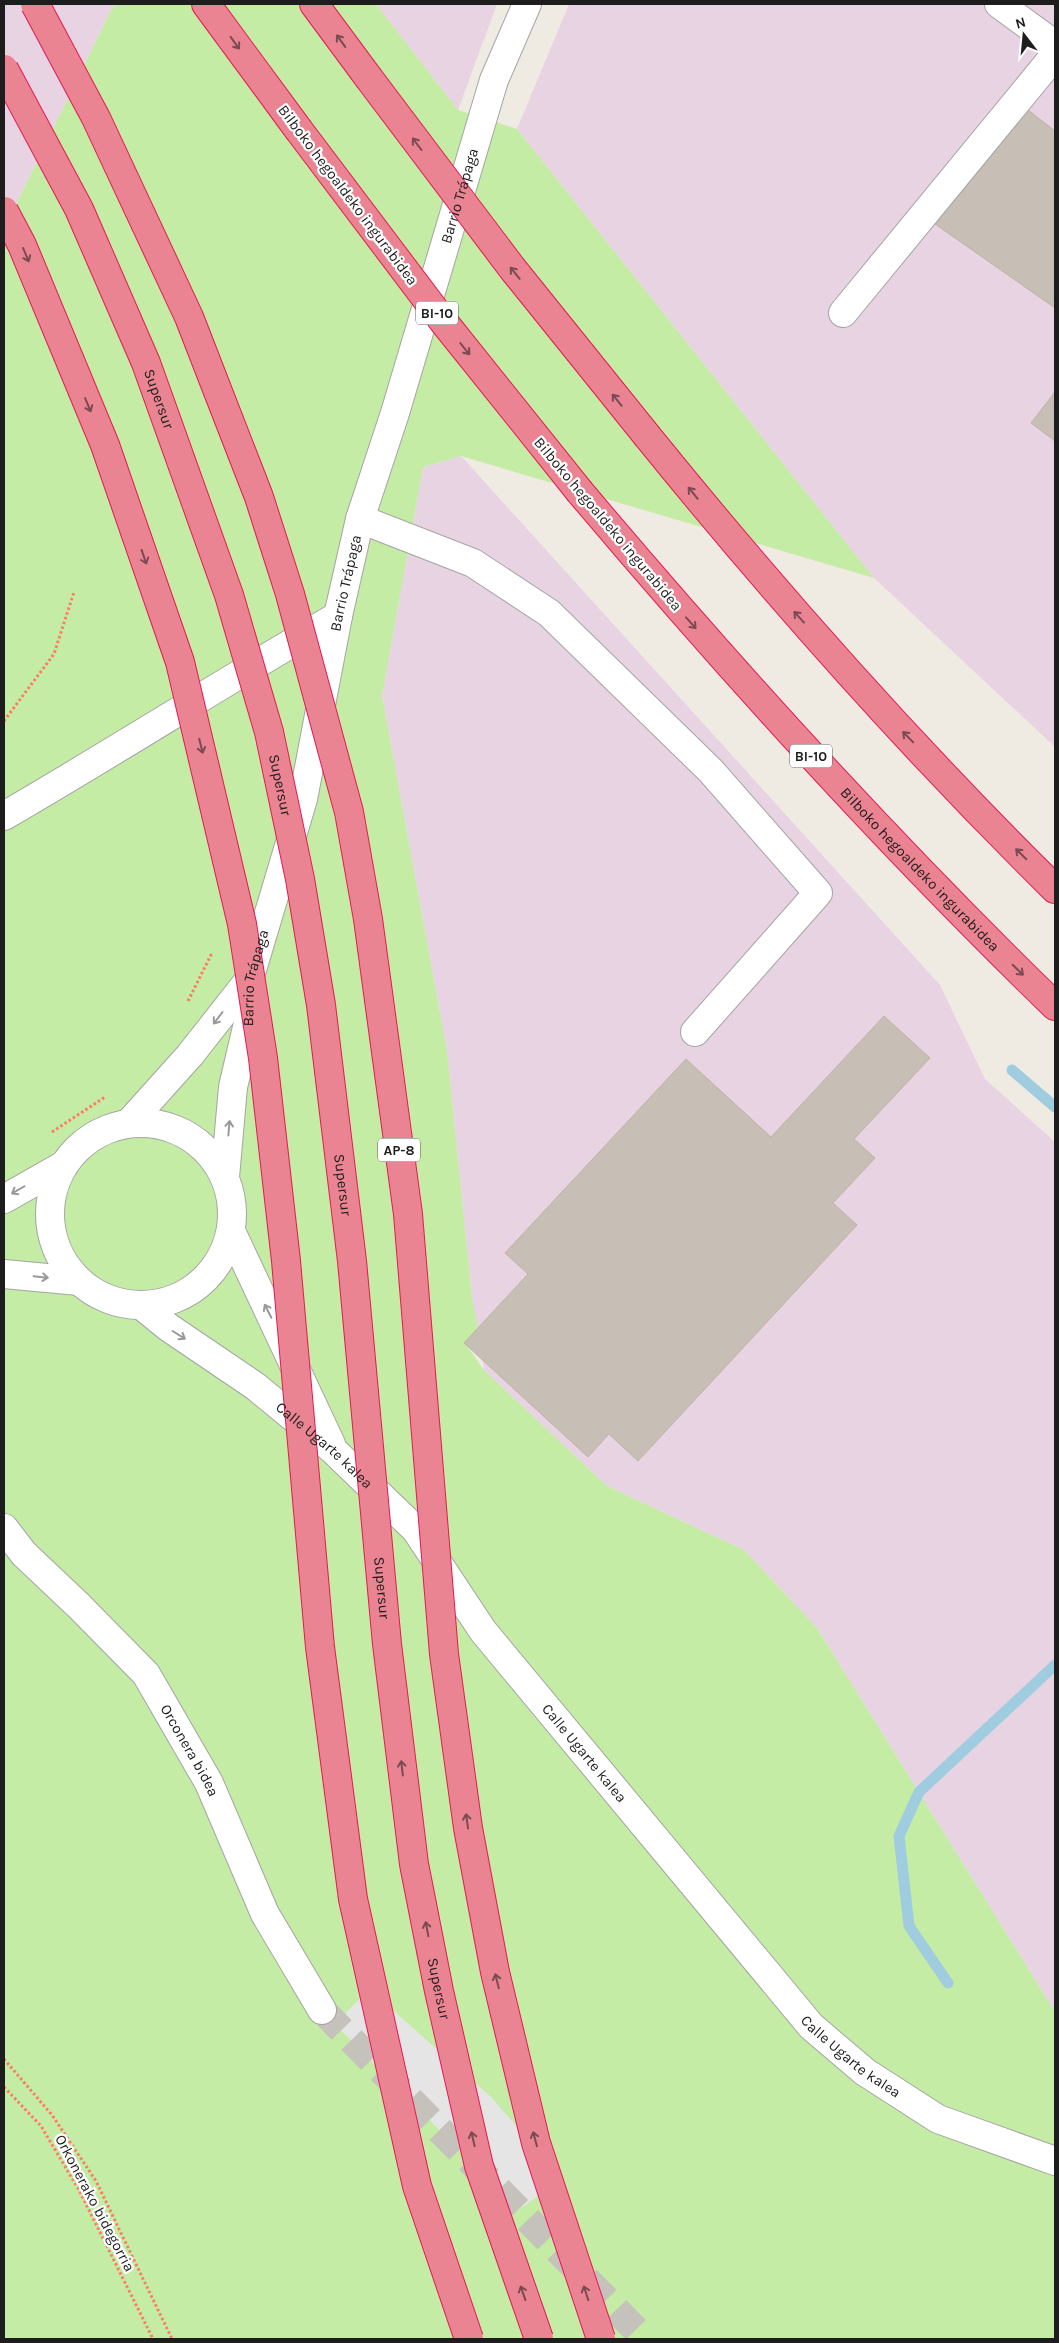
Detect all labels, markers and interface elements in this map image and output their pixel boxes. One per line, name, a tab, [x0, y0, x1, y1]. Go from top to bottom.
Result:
north arrow	[999, 10, 1049, 60]
text: N	[1013, 13, 1028, 33]
one-way arrow	[336, 34, 346, 48]
one-way arrow	[230, 36, 240, 50]
street label: Bilboko hegoaldeko ingurabidea	[274, 101, 422, 289]
one-way arrow	[412, 137, 422, 151]
street label: Barrio Trápaga	[437, 146, 482, 246]
one-way arrow	[21, 247, 31, 262]
one-way arrow	[510, 266, 521, 279]
road number: BI-10	[416, 302, 458, 324]
one-way arrow	[460, 342, 471, 355]
street label: Supersur	[140, 367, 178, 432]
one-way arrow	[611, 393, 622, 406]
one-way arrow	[84, 397, 94, 412]
street label: Bilboko hegoaldeko ingurabidea	[530, 434, 686, 614]
one-way arrow	[688, 487, 699, 500]
street label: Barrio Trápaga	[326, 533, 365, 633]
one-way arrow	[140, 549, 149, 565]
one-way arrow	[793, 610, 805, 623]
one-way arrow	[685, 616, 697, 629]
one-way arrow	[902, 731, 914, 743]
one-way arrow	[196, 738, 206, 754]
road number: BI-10	[790, 744, 832, 768]
street label: Supersur	[265, 753, 296, 818]
street label: Bilboko hegoaldeko ingurabidea	[837, 784, 1003, 955]
one-way arrow	[1015, 848, 1027, 860]
street label: Barrio Trápaga	[239, 927, 273, 1027]
one-way arrow	[1012, 964, 1025, 976]
one-way arrow	[213, 1011, 223, 1025]
one-way arrow	[224, 1121, 234, 1137]
road number: AP-8	[378, 1138, 420, 1162]
street label: Supersur	[330, 1153, 356, 1217]
one-way arrow	[12, 1186, 26, 1196]
one-way arrow	[33, 1272, 49, 1282]
one-way arrow	[263, 1304, 272, 1319]
one-way arrow	[172, 1330, 186, 1340]
street label: Calle Ugarte kalea	[272, 1398, 376, 1492]
street label: Supersur	[370, 1556, 394, 1620]
street label: Calle Ugarte kalea	[538, 1700, 631, 1806]
street label: Orconera bidea	[156, 1701, 223, 1799]
one-way arrow	[397, 1760, 407, 1776]
one-way arrow	[462, 1813, 472, 1829]
one-way arrow	[422, 1921, 431, 1937]
street label: Supersur	[424, 1956, 454, 2022]
one-way arrow	[492, 1973, 501, 1989]
street label: Calle Ugarte kalea	[797, 2012, 904, 2102]
street label: Orkonerako bidegorria	[51, 2131, 139, 2275]
one-way arrow	[468, 2131, 477, 2147]
one-way arrow	[530, 2131, 540, 2147]
one-way arrow	[518, 2286, 527, 2301]
one-way arrow	[581, 2286, 590, 2301]

